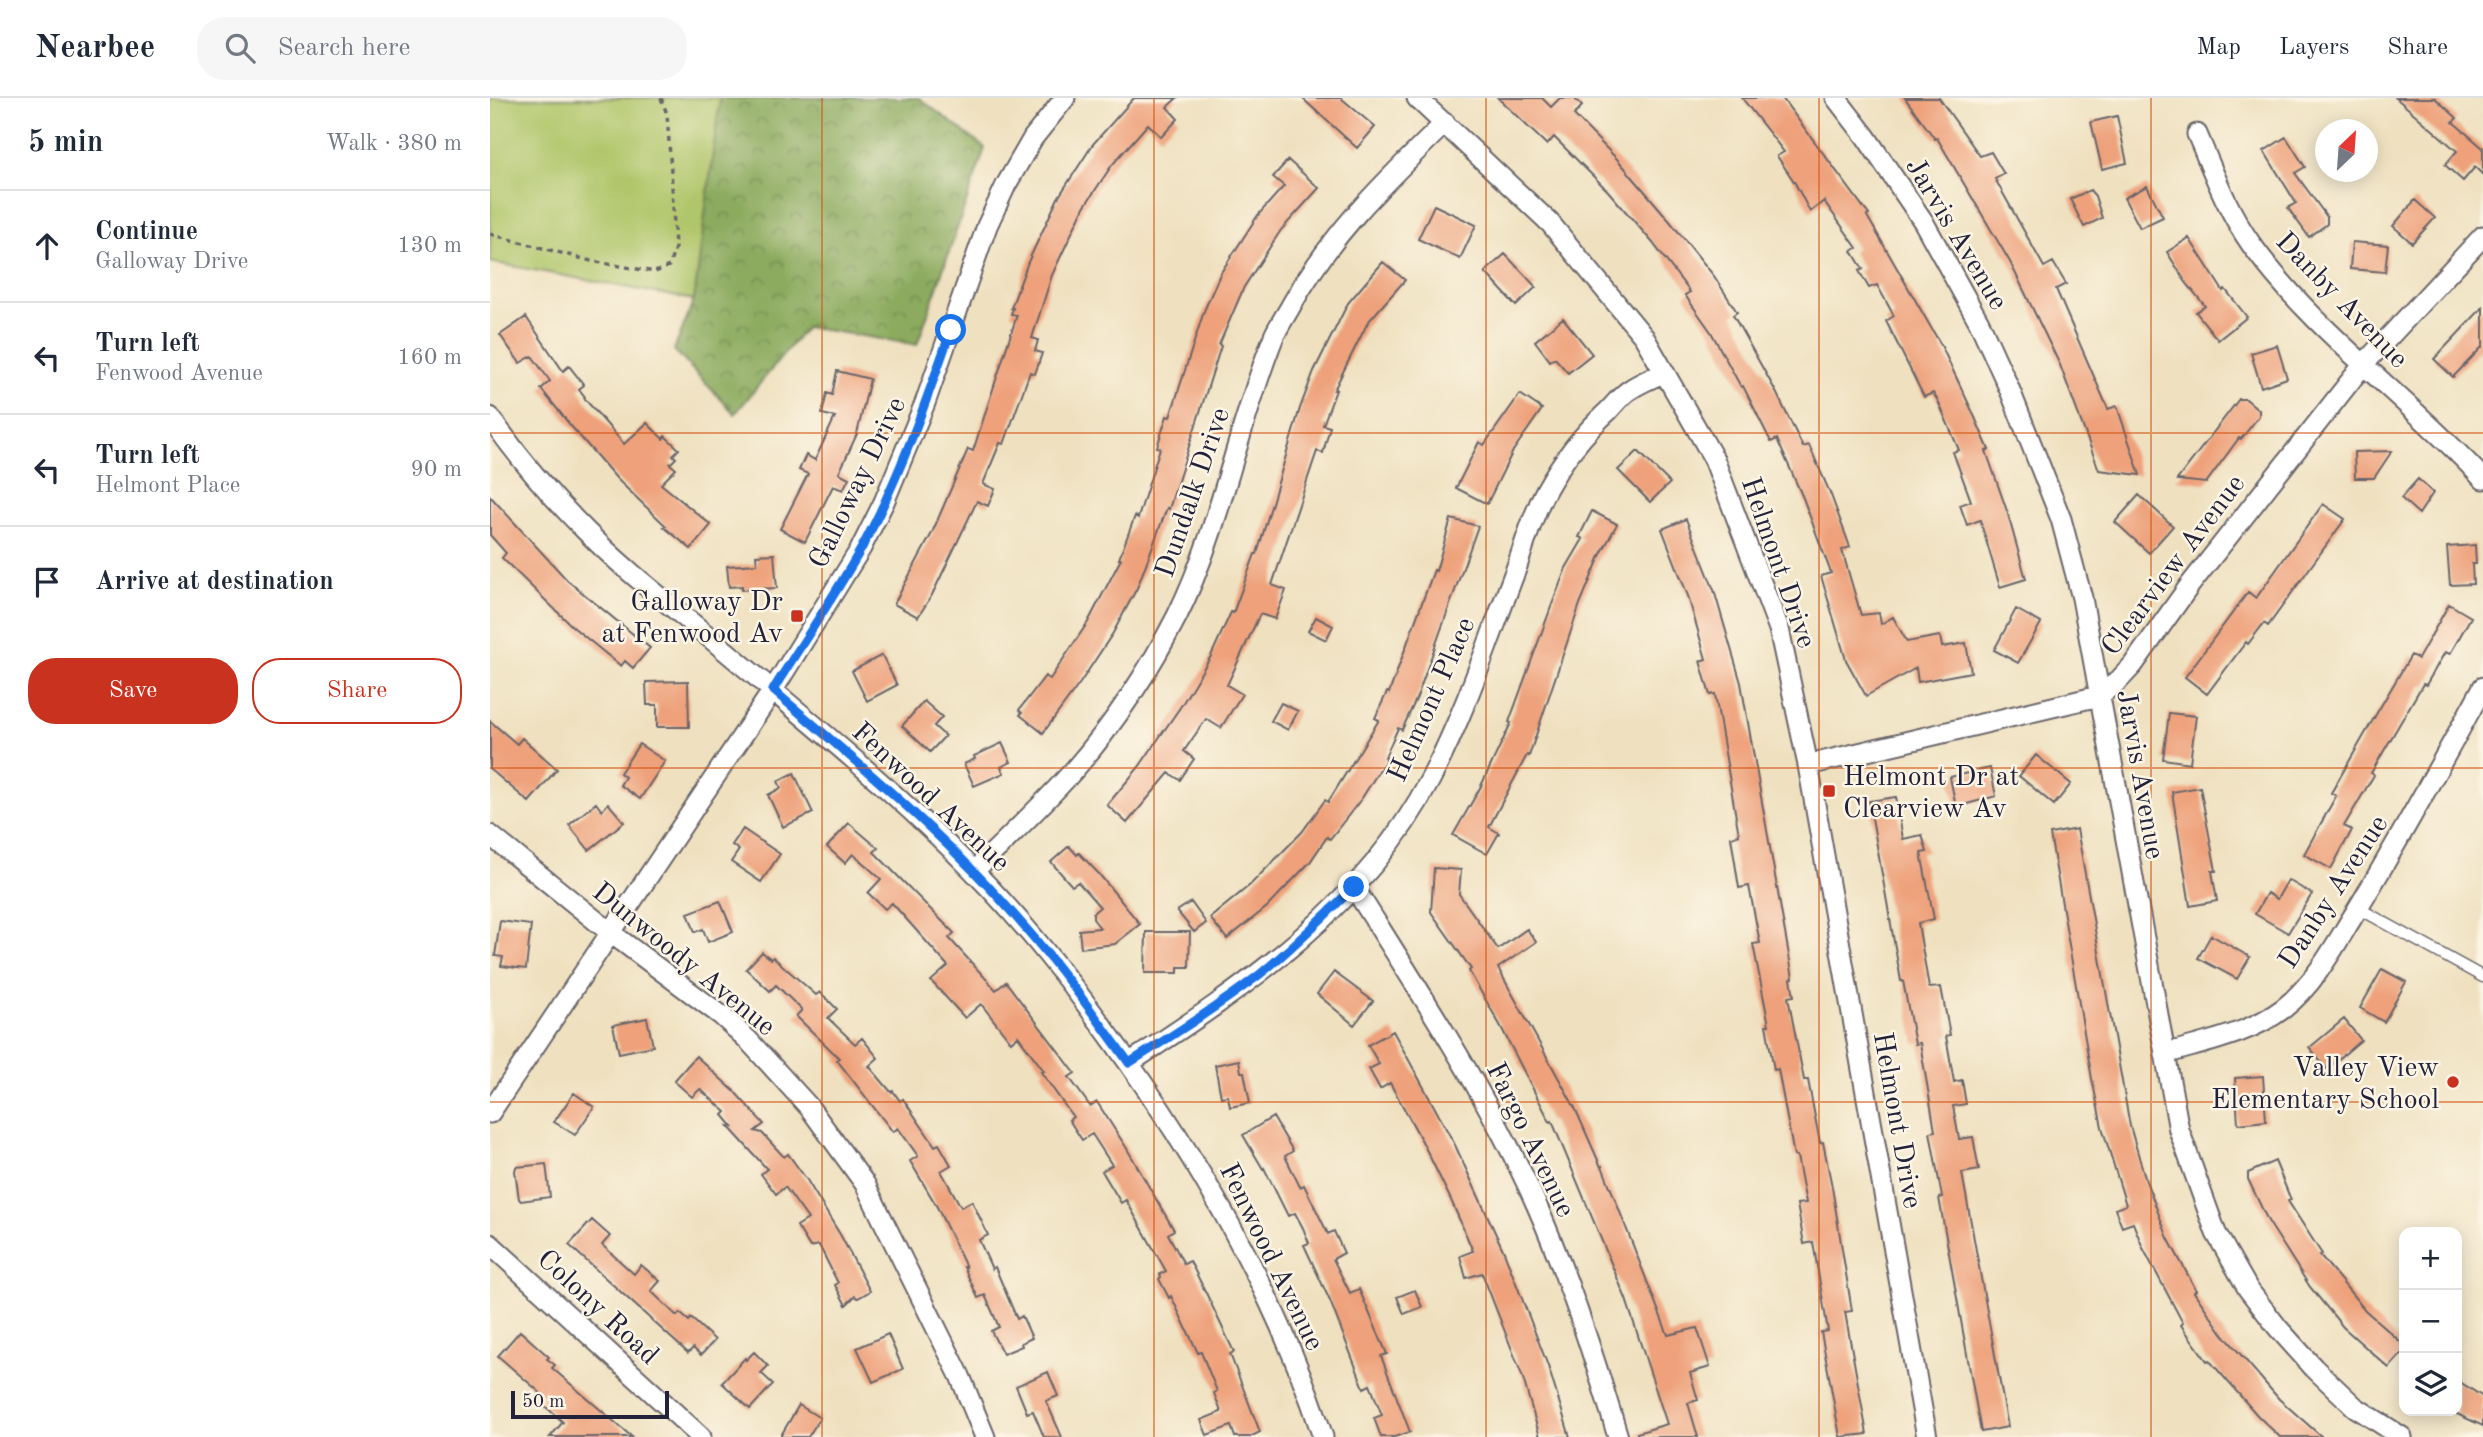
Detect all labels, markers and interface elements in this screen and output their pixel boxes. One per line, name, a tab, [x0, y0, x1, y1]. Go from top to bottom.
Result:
search box	[197, 17, 687, 80]
icon: search	[221, 29, 259, 67]
text: Nearbee	[35, 32, 155, 65]
text: Search here	[277, 35, 411, 61]
text: Map	[2197, 36, 2241, 60]
text: Layers	[2279, 36, 2349, 60]
text: Share	[2387, 36, 2448, 60]
north arrow	[2315, 119, 2378, 182]
text: 5 min	[28, 128, 103, 158]
text: Walk · 380 m	[326, 132, 462, 155]
street label: Jarvis Avenue	[1899, 154, 2012, 315]
text: Continue	[95, 219, 198, 245]
icon: ahead	[28, 227, 66, 265]
street label: Danby Avenue	[2269, 228, 2412, 374]
text: 130 m	[397, 234, 462, 257]
text: Galloway Drive	[95, 250, 248, 273]
route start	[935, 314, 966, 345]
text: Turn left	[95, 331, 200, 357]
icon: left	[28, 339, 66, 377]
text: 160 m	[397, 346, 462, 369]
text: Fenwood Avenue	[95, 362, 263, 385]
street label: Galloway Drive	[805, 393, 912, 573]
street label: Dundalk Drive	[1152, 404, 1236, 581]
text: Turn left	[95, 443, 200, 469]
icon: left	[28, 451, 66, 489]
text: 90 m	[411, 458, 462, 481]
street label: Clearview Avenue	[2098, 470, 2251, 661]
text: Helmont Place	[95, 474, 240, 497]
street label: Helmont Drive	[1735, 474, 1819, 652]
icon: arrive	[28, 563, 66, 601]
text: Arrive at destination	[95, 569, 334, 595]
place label: Galloway Dr at Fenwood Av	[602, 589, 783, 649]
marker: Galloway Dr at Fenwood Av	[789, 608, 805, 624]
street label: Helmont Place	[1384, 614, 1482, 787]
button: Save	[28, 658, 238, 724]
button: Share	[252, 658, 462, 724]
street label: Jarvis Avenue	[2110, 688, 2168, 862]
street label: Fenwood Avenue	[846, 718, 1014, 878]
place label: Helmont Dr at Clearview Av	[1843, 764, 2019, 824]
marker: Helmont Dr at Clearview Av	[1821, 783, 1837, 799]
street label: Danby Avenue	[2275, 811, 2394, 974]
route end	[1338, 871, 1369, 902]
street label: Dunwoody Avenue	[586, 878, 780, 1042]
street label: Helmont Drive	[1867, 1030, 1925, 1211]
place label: Valley View Elementary School	[2211, 1055, 2439, 1115]
street label: Fargo Avenue	[1480, 1059, 1579, 1222]
marker: Valley View Elementary School	[2445, 1074, 2461, 1090]
street label: Fenwood Avenue	[1213, 1159, 1328, 1355]
map controls	[2399, 1227, 2462, 1416]
button: +	[2399, 1227, 2462, 1290]
street label: Colony Road	[531, 1245, 663, 1371]
button: −	[2399, 1290, 2462, 1353]
button: layers	[2399, 1353, 2462, 1416]
scale bar	[511, 1388, 668, 1420]
text: 50 m	[522, 1393, 564, 1412]

